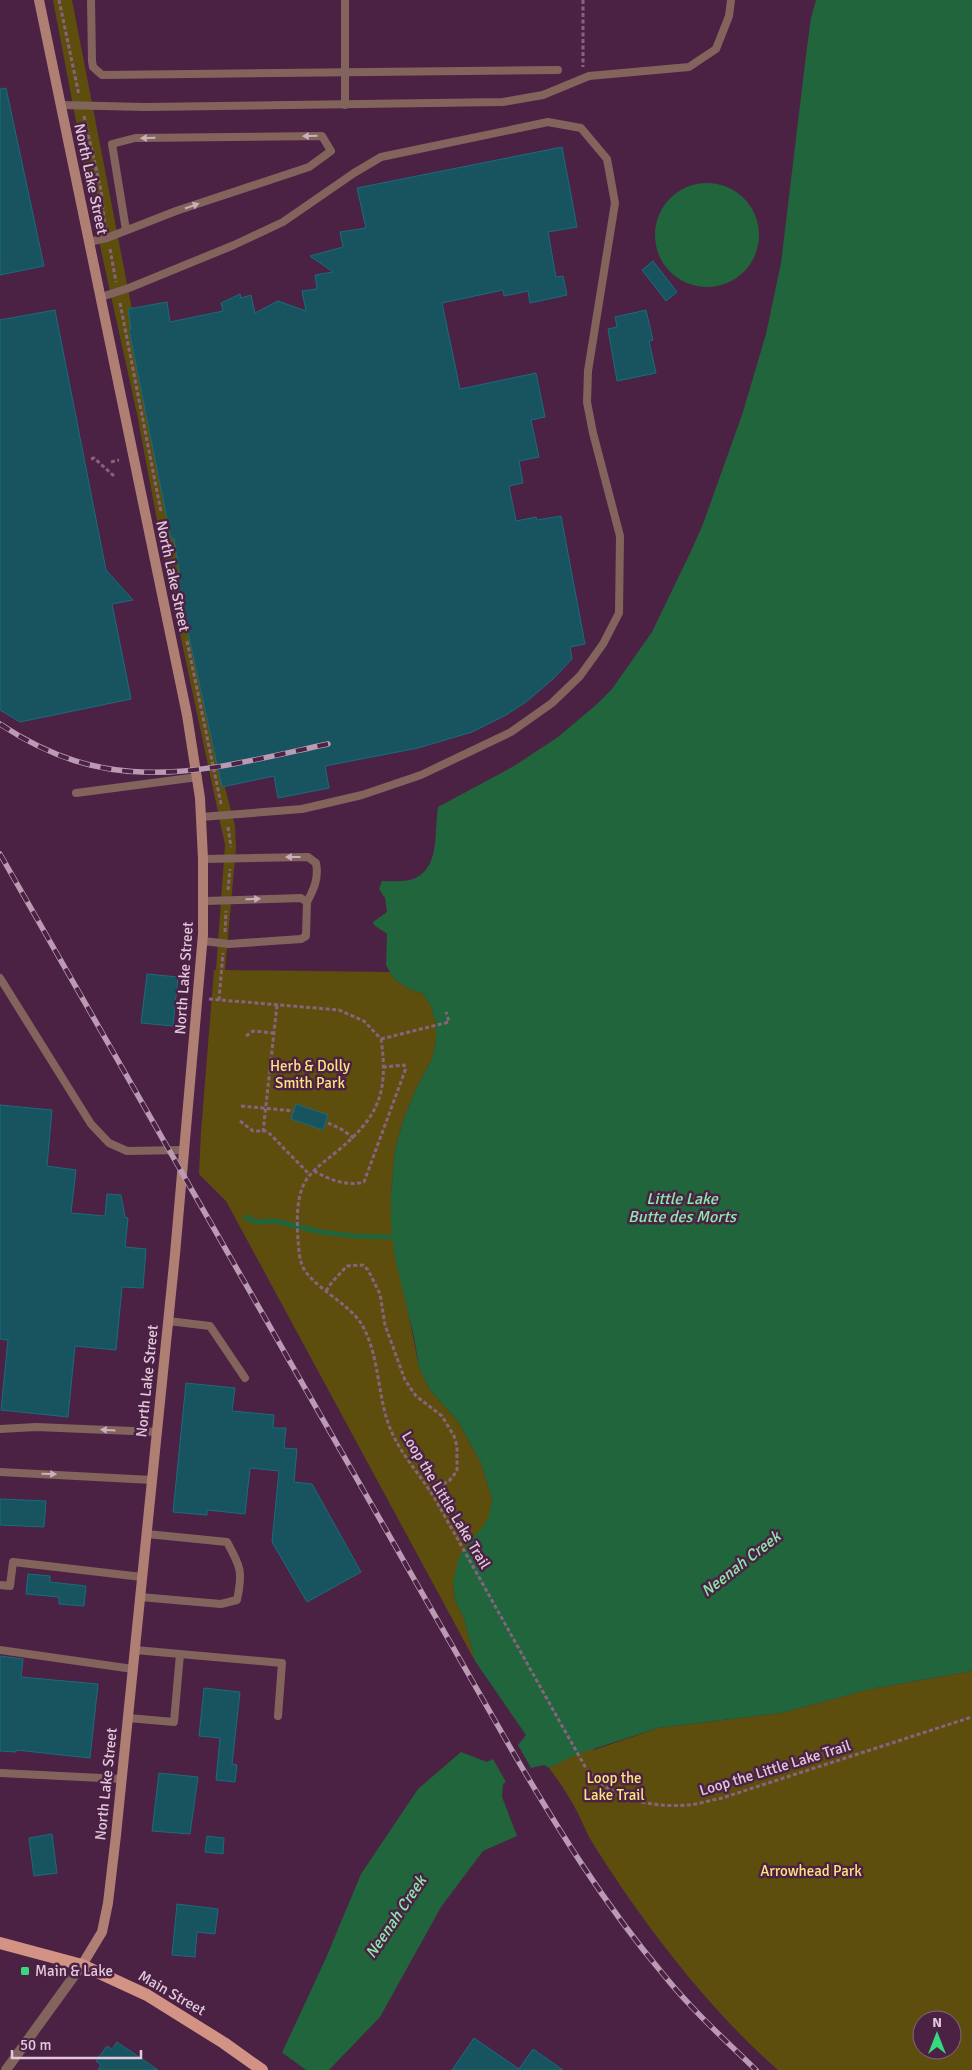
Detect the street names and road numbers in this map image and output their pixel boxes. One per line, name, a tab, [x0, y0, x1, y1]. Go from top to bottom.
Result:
street label: North Lake Street	[70, 122, 112, 236]
street label: North Lake Street	[152, 519, 194, 633]
street label: North Lake Street	[171, 921, 197, 1035]
street label: North Lake Street	[132, 1324, 162, 1438]
street label: Loop the Little Lake Trail	[398, 1428, 494, 1572]
street label: North Lake Street	[91, 1727, 121, 1841]
street label: Loop the Little Lake Trail	[697, 1736, 853, 1800]
street label: Main Street	[135, 1967, 209, 2019]

